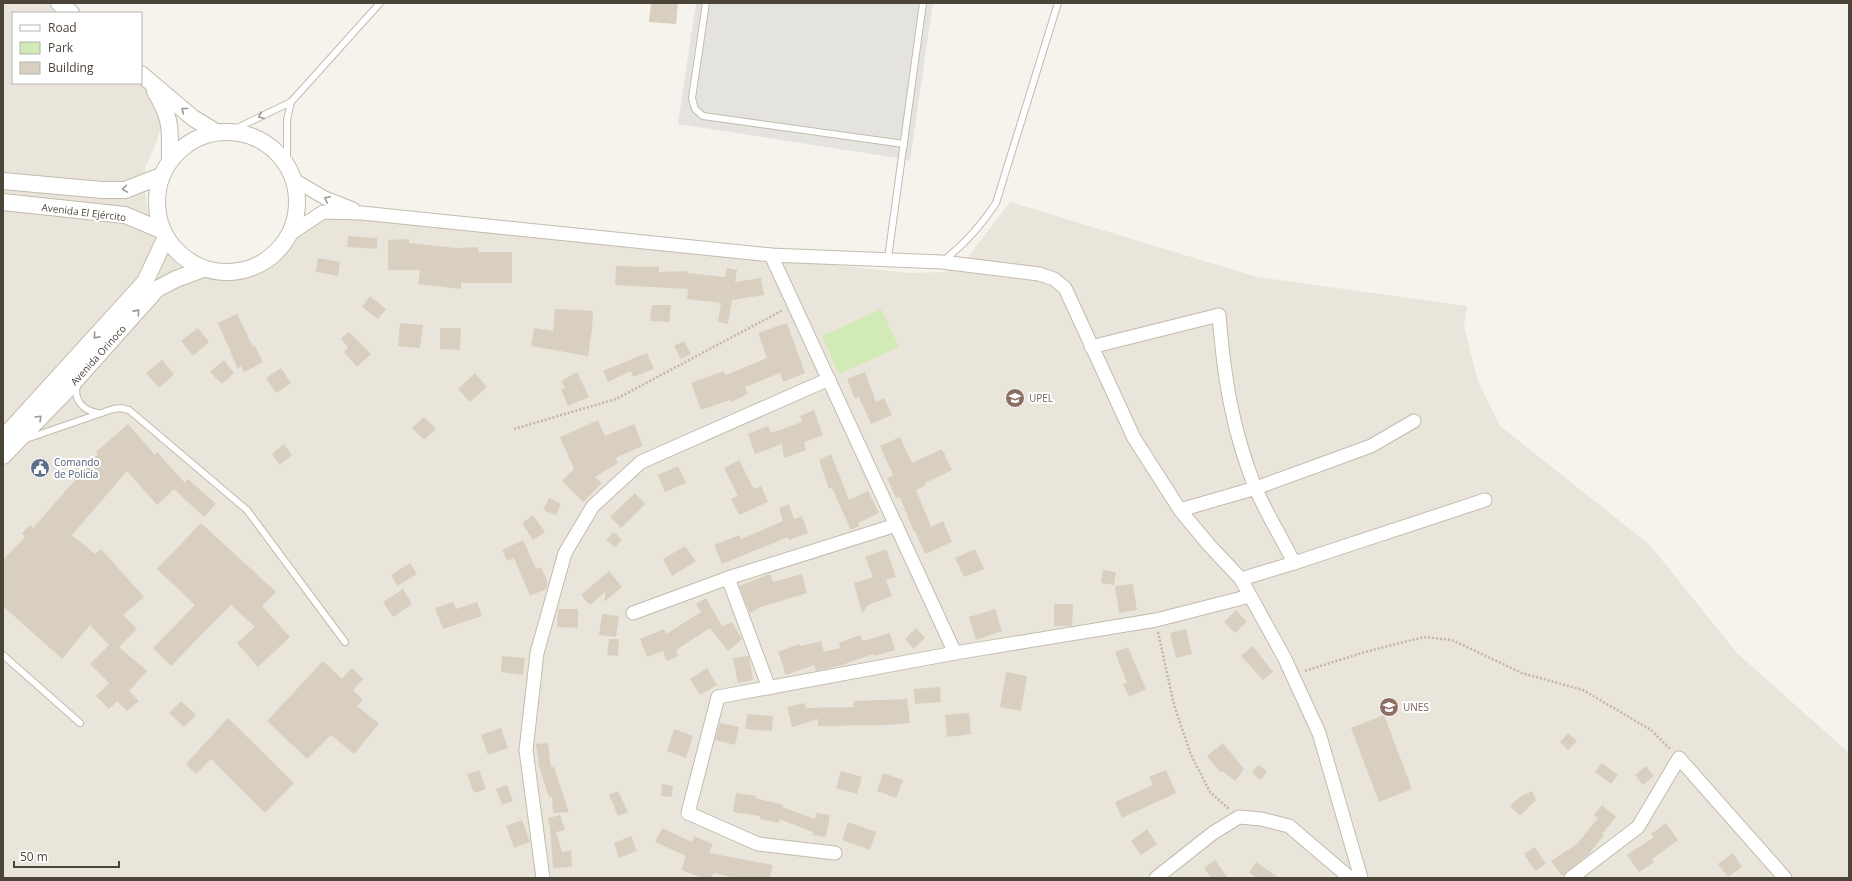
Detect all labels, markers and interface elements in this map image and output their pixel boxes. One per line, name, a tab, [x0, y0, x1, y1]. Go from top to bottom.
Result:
legend	[12, 12, 142, 84]
text: Road	[48, 19, 77, 36]
text: Park	[48, 39, 74, 56]
text: Building	[48, 59, 94, 76]
one-way arrow	[181, 108, 188, 115]
one-way arrow	[257, 111, 265, 119]
one-way arrow	[121, 184, 128, 193]
one-way arrow	[323, 196, 331, 203]
street label: Avenida El Ejército	[41, 200, 127, 224]
one-way arrow	[132, 309, 139, 316]
street label: Avenida Orinoco	[67, 322, 129, 388]
one-way arrow	[93, 331, 100, 339]
school or university icon: UPEL	[1004, 387, 1026, 409]
place label: UPEL	[1029, 391, 1053, 405]
one-way arrow	[35, 415, 42, 423]
place label: Comando de Policía	[54, 455, 99, 481]
public building icon: Comando de Policía	[29, 457, 51, 479]
school or university icon: UNES	[1378, 696, 1400, 718]
place label: UNES	[1403, 700, 1429, 714]
scale bar	[14, 843, 119, 869]
text: 50 m	[20, 848, 48, 865]

